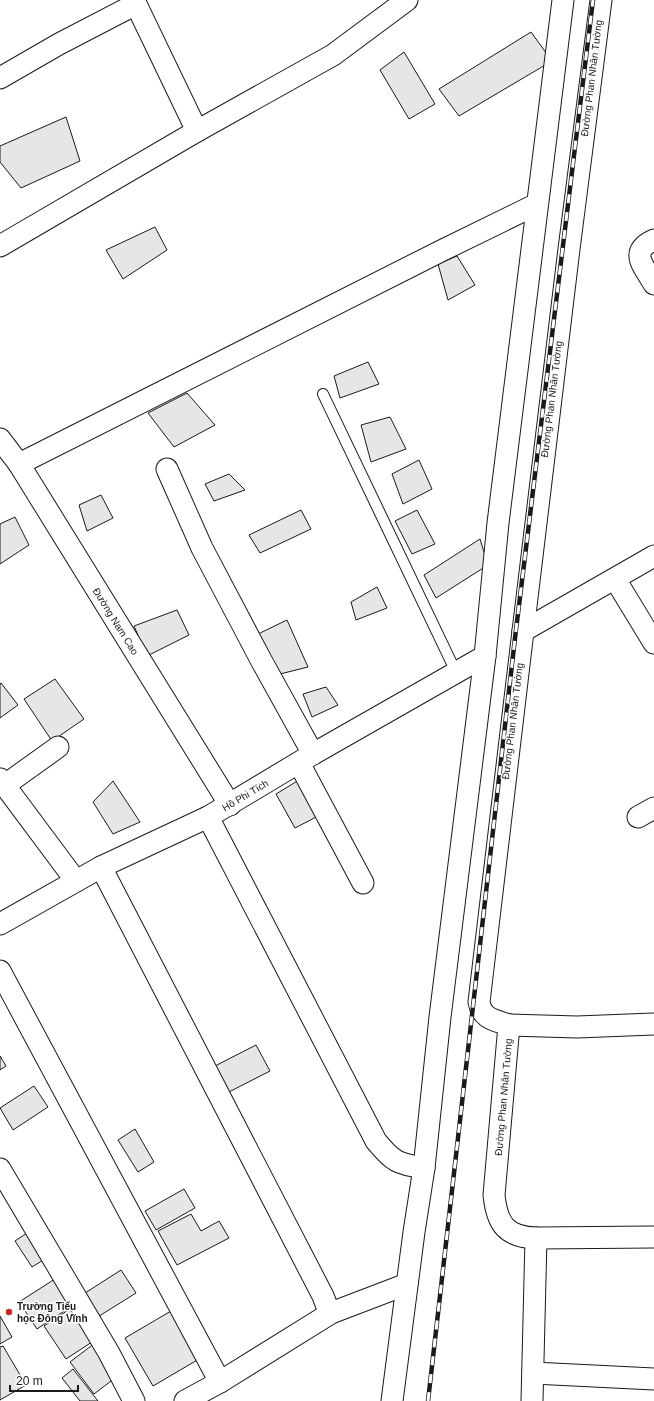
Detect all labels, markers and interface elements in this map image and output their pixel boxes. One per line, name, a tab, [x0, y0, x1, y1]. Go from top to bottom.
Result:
street label: Đường Phan Nhân Tường	[579, 19, 604, 137]
street label: Đường Phan Nhân Tường	[539, 340, 564, 458]
street label: Đường Nam Cao	[91, 586, 141, 657]
street label: Đường Phan Nhân Tường	[500, 662, 525, 780]
street label: Hồ Phi Tích	[220, 777, 270, 814]
street label: Đường Phan Nhân Tường	[493, 1038, 514, 1156]
place label: Trường Tiểu học Đông Vĩnh	[17, 1301, 88, 1325]
marker: Trường Tiểu học Đông Vĩnh	[4, 1307, 14, 1317]
scale bar	[10, 1367, 78, 1393]
text: 20 m	[16, 1374, 43, 1388]

